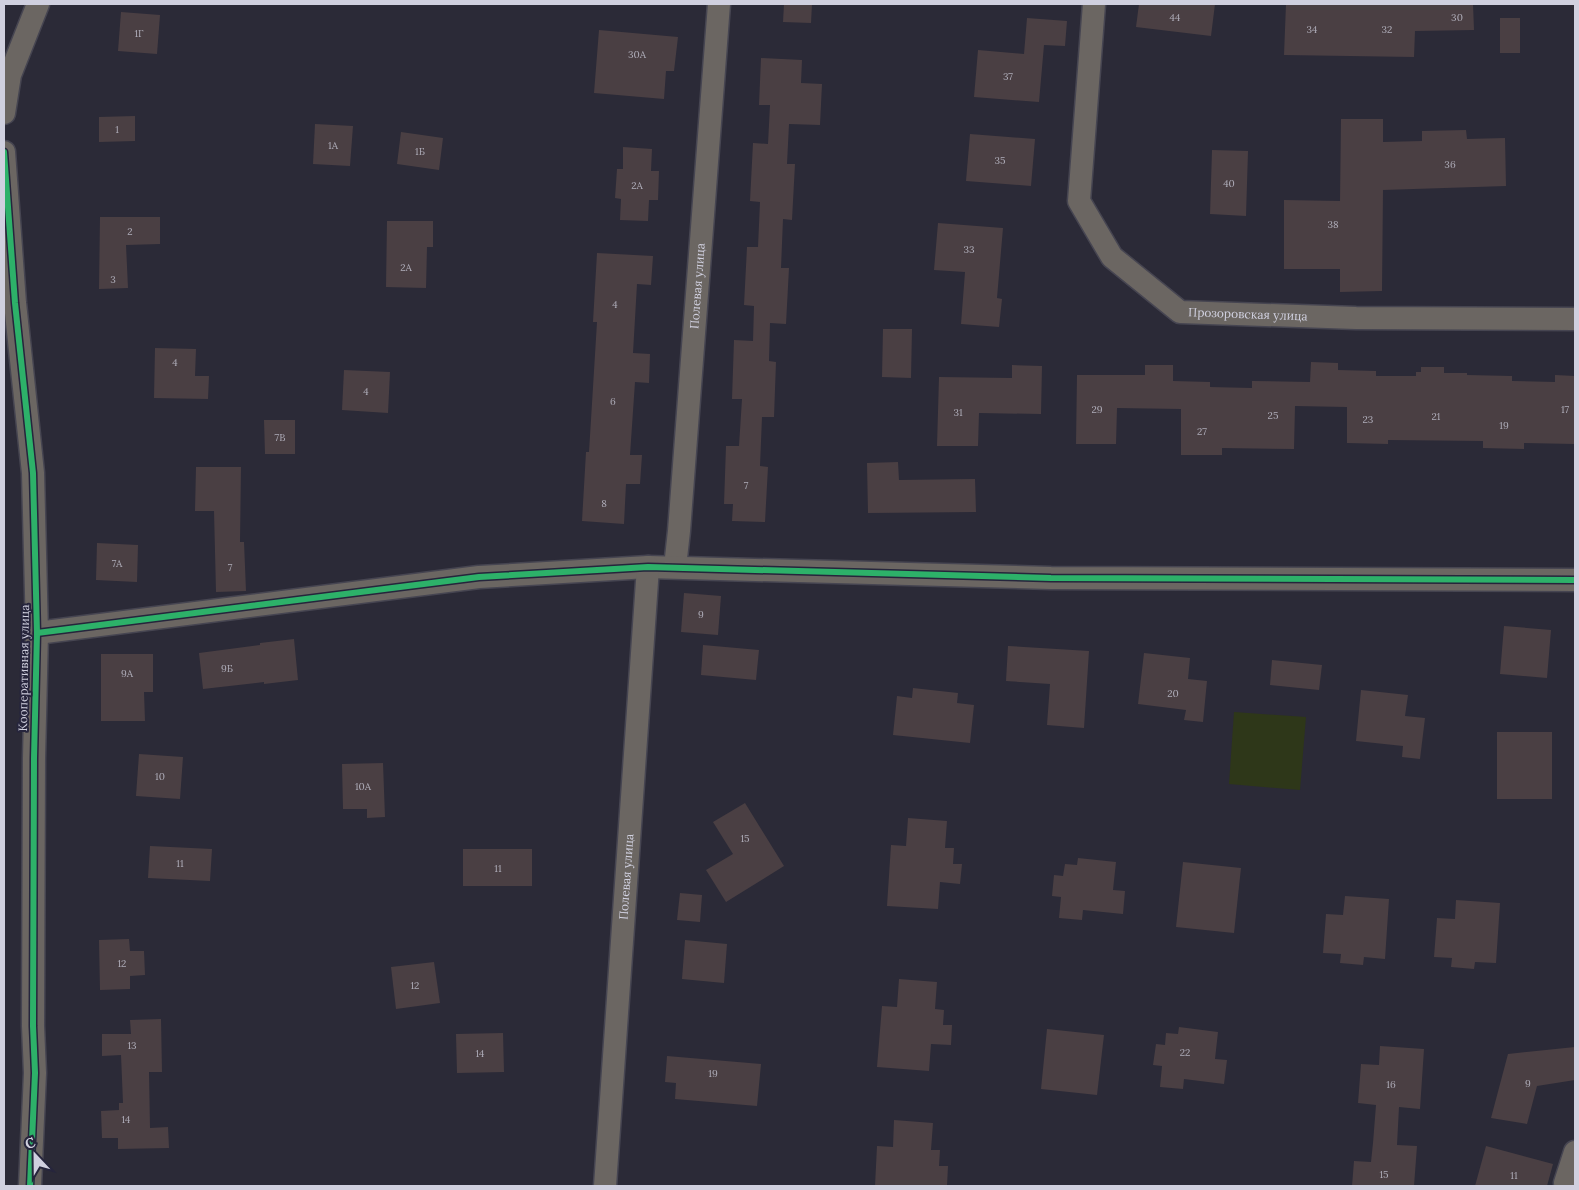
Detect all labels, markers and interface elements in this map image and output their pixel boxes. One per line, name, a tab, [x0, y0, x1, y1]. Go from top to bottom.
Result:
house number: 44	[1170, 11, 1181, 24]
house number: 30	[1451, 11, 1463, 24]
house number: 34	[1307, 23, 1318, 36]
house number: 32	[1382, 23, 1392, 36]
house number: 1Г	[134, 27, 144, 40]
house number: 30А	[628, 48, 647, 61]
house number: 37	[1003, 70, 1013, 83]
house number: 1	[115, 123, 119, 136]
house number: 1А	[328, 139, 339, 152]
house number: 1Б	[415, 145, 425, 158]
house number: 35	[994, 154, 1006, 167]
house number: 36	[1444, 158, 1456, 171]
house number: 40	[1223, 177, 1235, 190]
house number: 2А	[631, 179, 644, 192]
house number: 38	[1327, 218, 1339, 231]
house number: 2	[127, 225, 133, 238]
street label: Полевая улица	[686, 242, 708, 329]
house number: 33	[963, 243, 975, 256]
house number: 2А	[400, 261, 413, 274]
house number: 3	[110, 273, 116, 286]
house number: 4	[612, 298, 618, 311]
street label: Прозоровская улица	[1188, 304, 1308, 323]
house number: 4	[172, 356, 178, 369]
house number: 4	[363, 385, 369, 398]
house number: 6	[610, 395, 616, 408]
house number: 29	[1091, 403, 1103, 416]
house number: 17	[1561, 403, 1570, 416]
house number: 31	[953, 406, 963, 419]
house number: 25	[1268, 409, 1278, 422]
house number: 21	[1431, 410, 1441, 423]
house number: 23	[1363, 413, 1374, 426]
house number: 19	[1499, 419, 1509, 432]
house number: 27	[1197, 425, 1207, 438]
house number: 7В	[275, 431, 285, 444]
house number: 7	[744, 479, 749, 492]
house number: 8	[601, 497, 607, 510]
house number: 7А	[112, 557, 123, 570]
house number: 7	[228, 561, 233, 574]
street label: Кооперативная улица	[15, 604, 32, 732]
house number: 9	[698, 608, 704, 621]
house number: 9Б	[221, 662, 233, 675]
house number: 9А	[121, 667, 134, 680]
house number: 20	[1167, 687, 1179, 700]
house number: 10	[155, 770, 165, 783]
house number: 10А	[355, 780, 372, 793]
house number: 15	[740, 832, 750, 845]
street label: Полевая улица	[616, 833, 636, 920]
house number: 11	[176, 857, 184, 870]
house number: 11	[494, 862, 502, 875]
house number: 12	[117, 957, 127, 970]
house number: 12	[410, 979, 420, 992]
house number: 13	[127, 1039, 137, 1052]
house number: 22	[1180, 1046, 1190, 1059]
house number: 14	[475, 1047, 485, 1060]
house number: 19	[708, 1067, 718, 1080]
house number: 9	[1525, 1077, 1531, 1090]
house number: 16	[1386, 1078, 1396, 1091]
house number: 14	[121, 1113, 131, 1126]
north arrow	[10, 1130, 60, 1180]
text: С	[22, 1133, 38, 1153]
house number: 15	[1379, 1168, 1389, 1181]
house number: 11	[1510, 1169, 1518, 1182]

